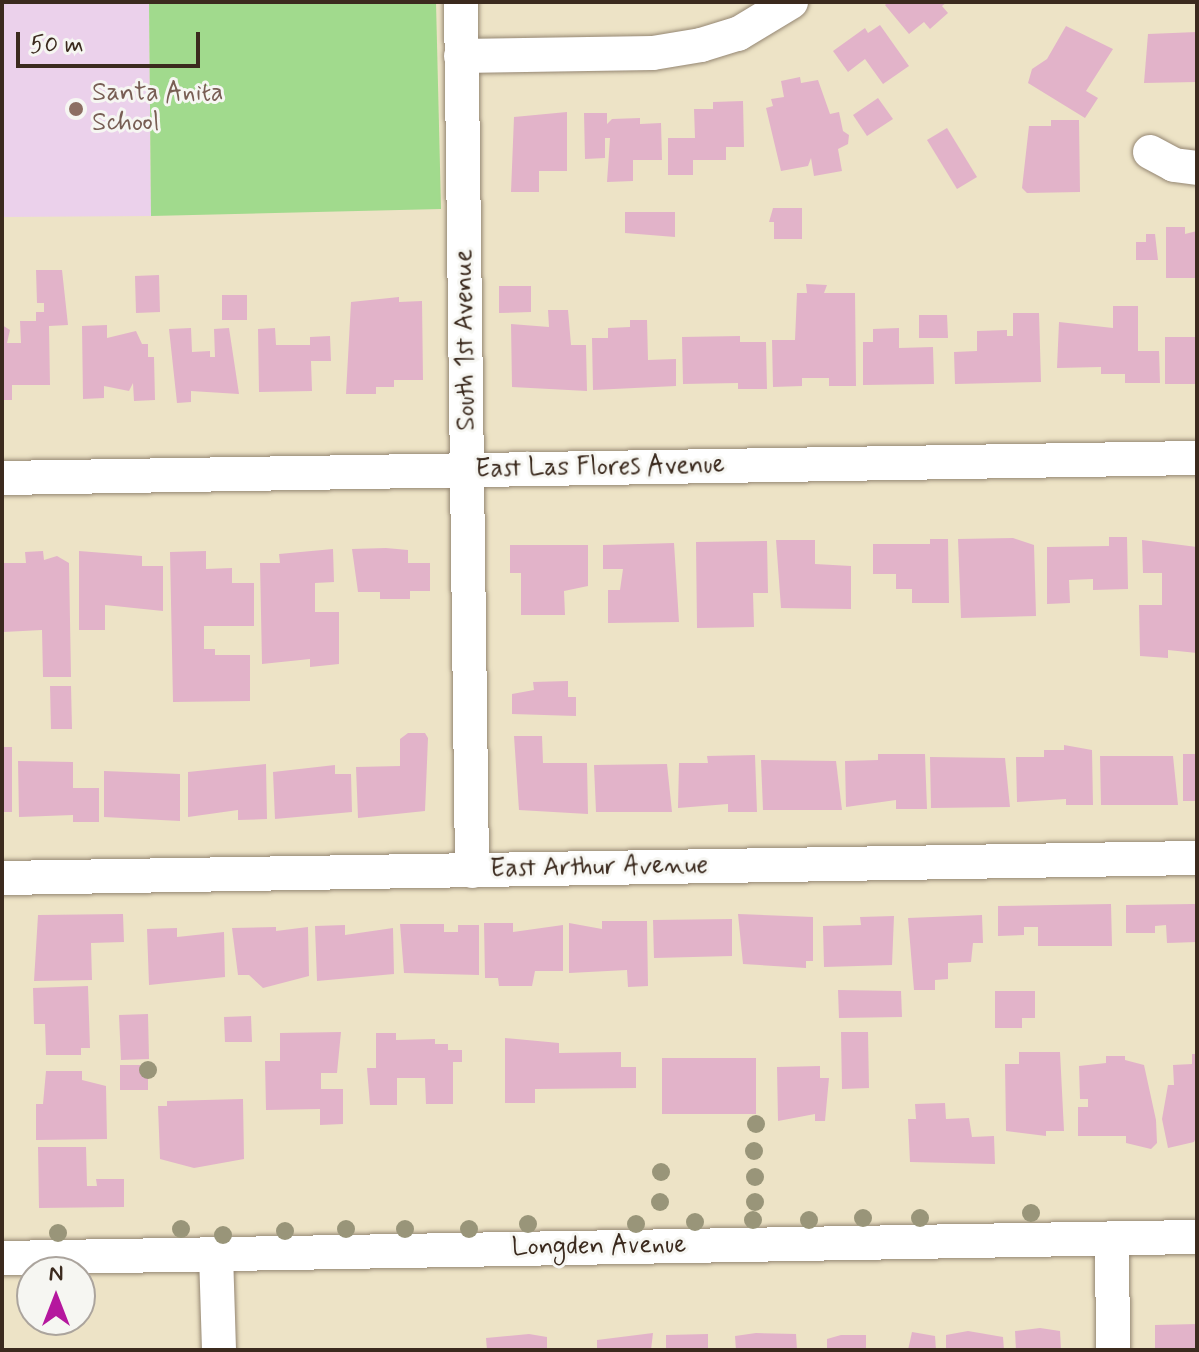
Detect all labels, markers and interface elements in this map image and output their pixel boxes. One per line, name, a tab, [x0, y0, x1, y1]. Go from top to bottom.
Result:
scale bar	[20, 16, 204, 66]
text: 50 m	[30, 30, 84, 61]
place label: Santa Anita School	[92, 78, 227, 140]
marker: Santa Anita School	[67, 100, 85, 118]
street label: South 1st Avenue	[449, 249, 483, 431]
street label: East Las Flores Avenue	[472, 450, 728, 486]
street label: East Arthur Avenue	[492, 851, 706, 885]
street label: Longden Avenue	[508, 1230, 690, 1264]
north arrow	[16, 1256, 96, 1336]
text: N	[49, 1260, 63, 1288]

